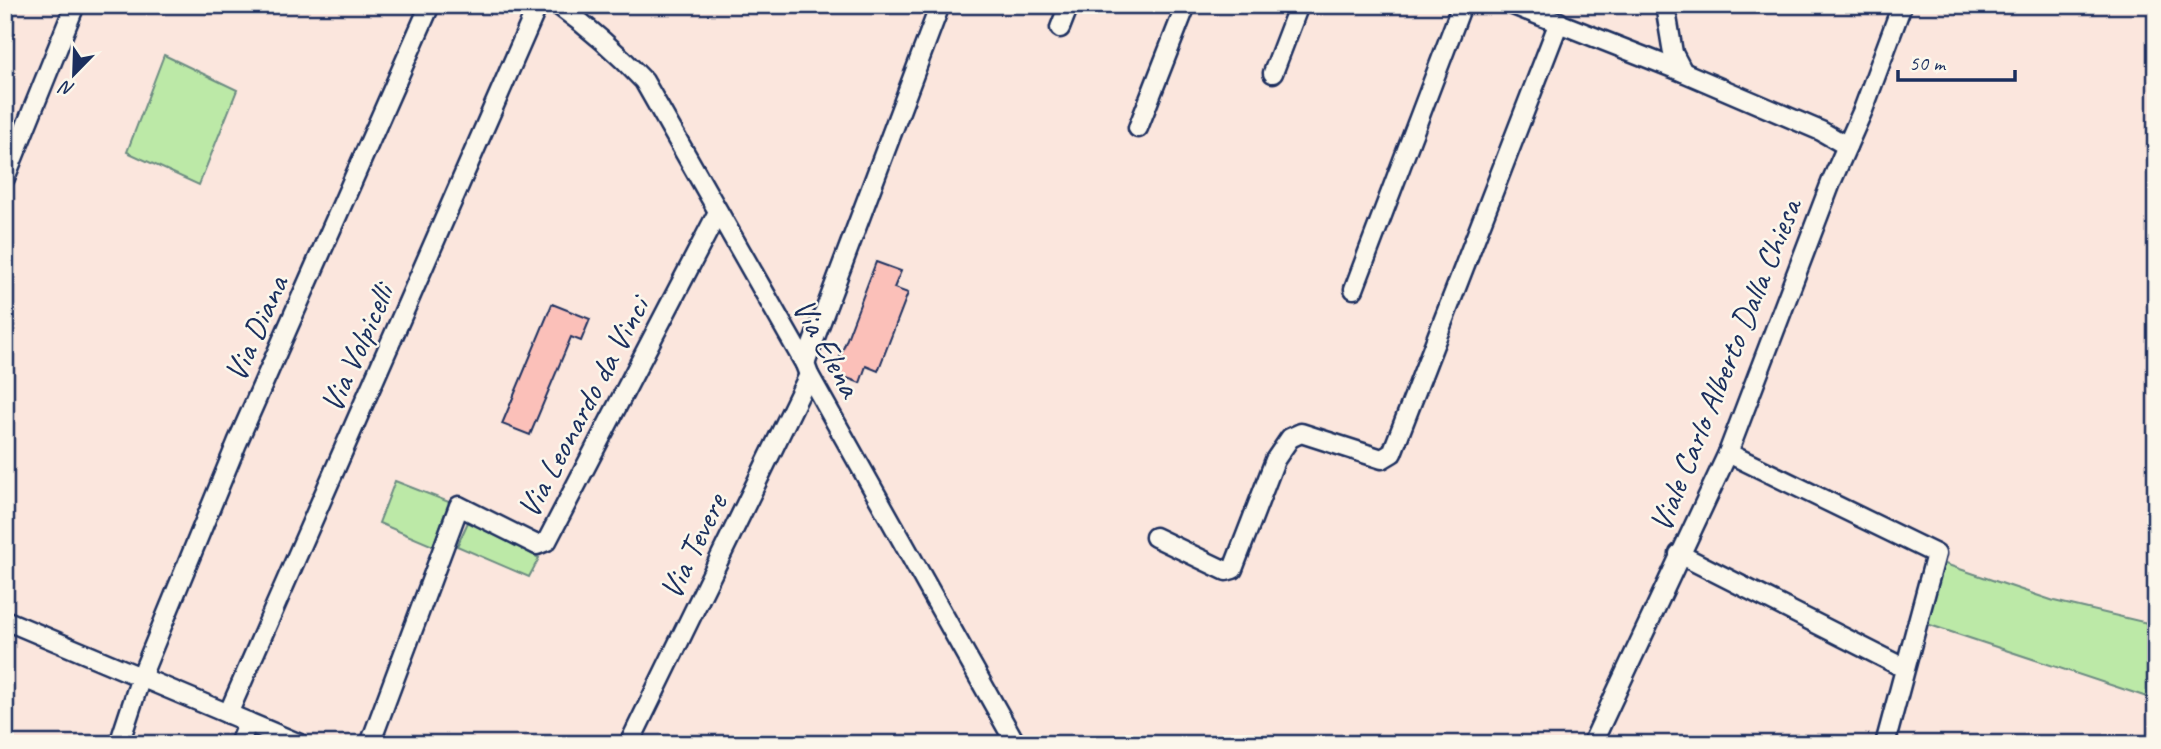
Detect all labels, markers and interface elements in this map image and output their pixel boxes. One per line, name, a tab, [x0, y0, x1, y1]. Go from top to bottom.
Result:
north arrow	[38, 38, 108, 108]
scale bar	[1898, 38, 2016, 82]
text: 50 m	[1909, 50, 1947, 76]
text: N	[55, 74, 78, 102]
street label: Viale Carlo Alberto Dalla Chiesa	[1639, 191, 1812, 538]
street label: Via Diana	[214, 267, 298, 388]
street label: Via Volpicelli	[310, 275, 405, 419]
street label: Via Leonardo da Vinci	[507, 287, 660, 525]
street label: Via Elena	[783, 291, 873, 407]
street label: Via Tevere	[649, 485, 737, 606]

